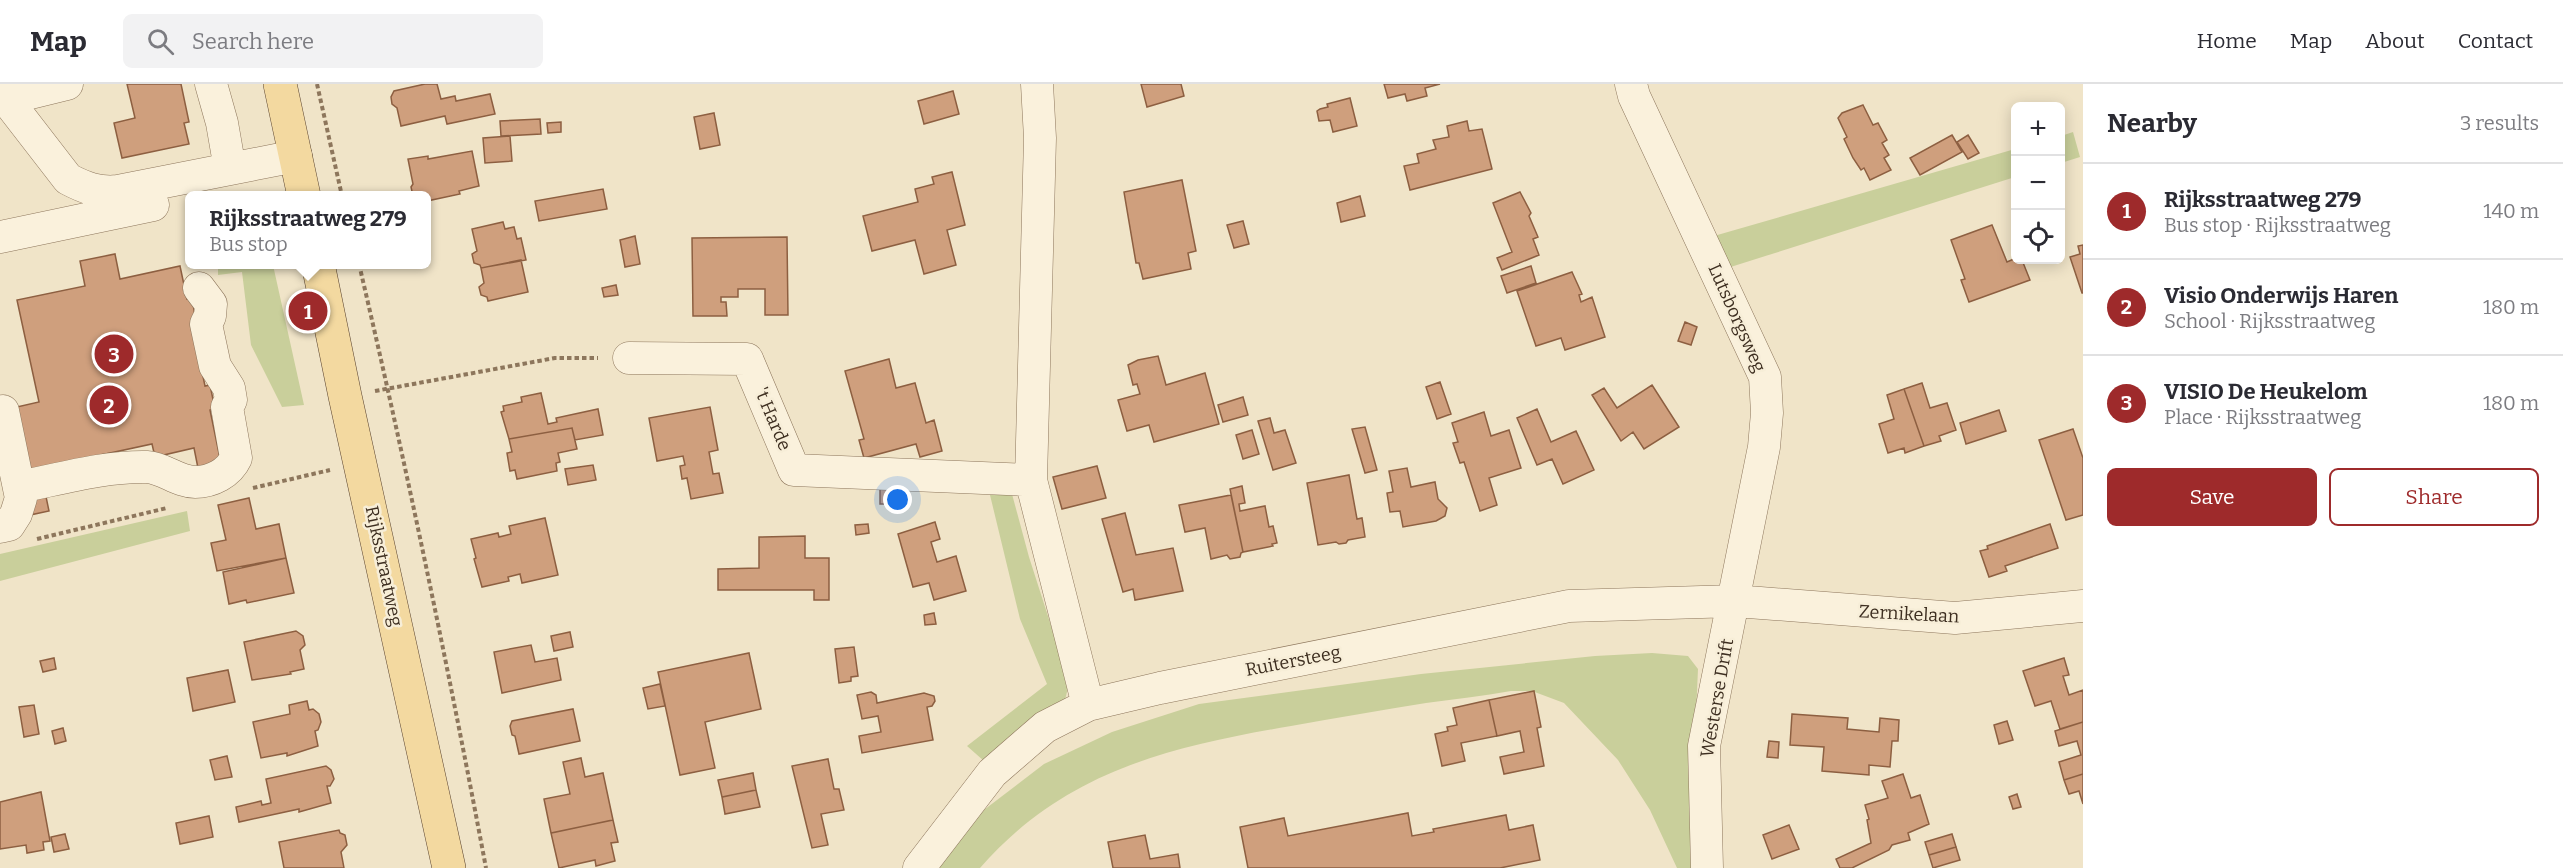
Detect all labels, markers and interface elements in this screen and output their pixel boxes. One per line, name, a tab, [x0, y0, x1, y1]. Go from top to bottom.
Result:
search box	[123, 14, 543, 68]
text: Map	[30, 25, 87, 58]
icon: search	[144, 25, 177, 58]
text: Search here	[192, 28, 314, 55]
text: Home	[2197, 28, 2257, 54]
text: Map	[2290, 28, 2332, 54]
text: About	[2365, 28, 2425, 54]
text: Contact	[2458, 28, 2533, 54]
map controls	[2011, 102, 2065, 264]
button: +	[2011, 102, 2065, 156]
text: Nearby	[2107, 108, 2197, 139]
text: 3 results	[2460, 111, 2539, 135]
button: −	[2011, 156, 2065, 210]
text: Rijksstraatweg 279	[2164, 186, 2362, 213]
popup	[185, 191, 431, 269]
text: 1	[2122, 199, 2131, 223]
text: 140 m	[2483, 199, 2539, 223]
text: Rijksstraatweg 279	[209, 205, 407, 232]
button: locate	[2011, 210, 2065, 264]
text: Bus stop · Rijksstraatweg	[2164, 213, 2391, 237]
text: Bus stop	[209, 232, 288, 256]
street label: Lutsborgsweg	[1703, 260, 1771, 376]
text: Visio Onderwijs Haren	[2164, 282, 2398, 309]
pin: 1	[288, 288, 328, 334]
text: 2	[2121, 295, 2132, 319]
text: 180 m	[2483, 295, 2539, 319]
text: School · Rijksstraatweg	[2164, 309, 2375, 333]
pin: 3	[94, 332, 134, 376]
text: VISIO De Heukelom	[2164, 378, 2368, 405]
pin: 2	[90, 382, 128, 428]
street label: 't Harde	[750, 384, 796, 454]
text: 3	[2121, 391, 2132, 415]
text: 180 m	[2483, 391, 2539, 415]
text: Place · Rijksstraatweg	[2164, 405, 2361, 429]
button: Save	[2107, 468, 2317, 526]
button: Share	[2329, 468, 2539, 526]
your location	[883, 485, 912, 514]
street label: Rijksstraatweg	[360, 504, 408, 628]
street label: Zernikelaan	[1858, 600, 1960, 628]
street label: Westerse Drift	[1696, 636, 1738, 759]
street label: Ruitersteeg	[1244, 641, 1342, 681]

